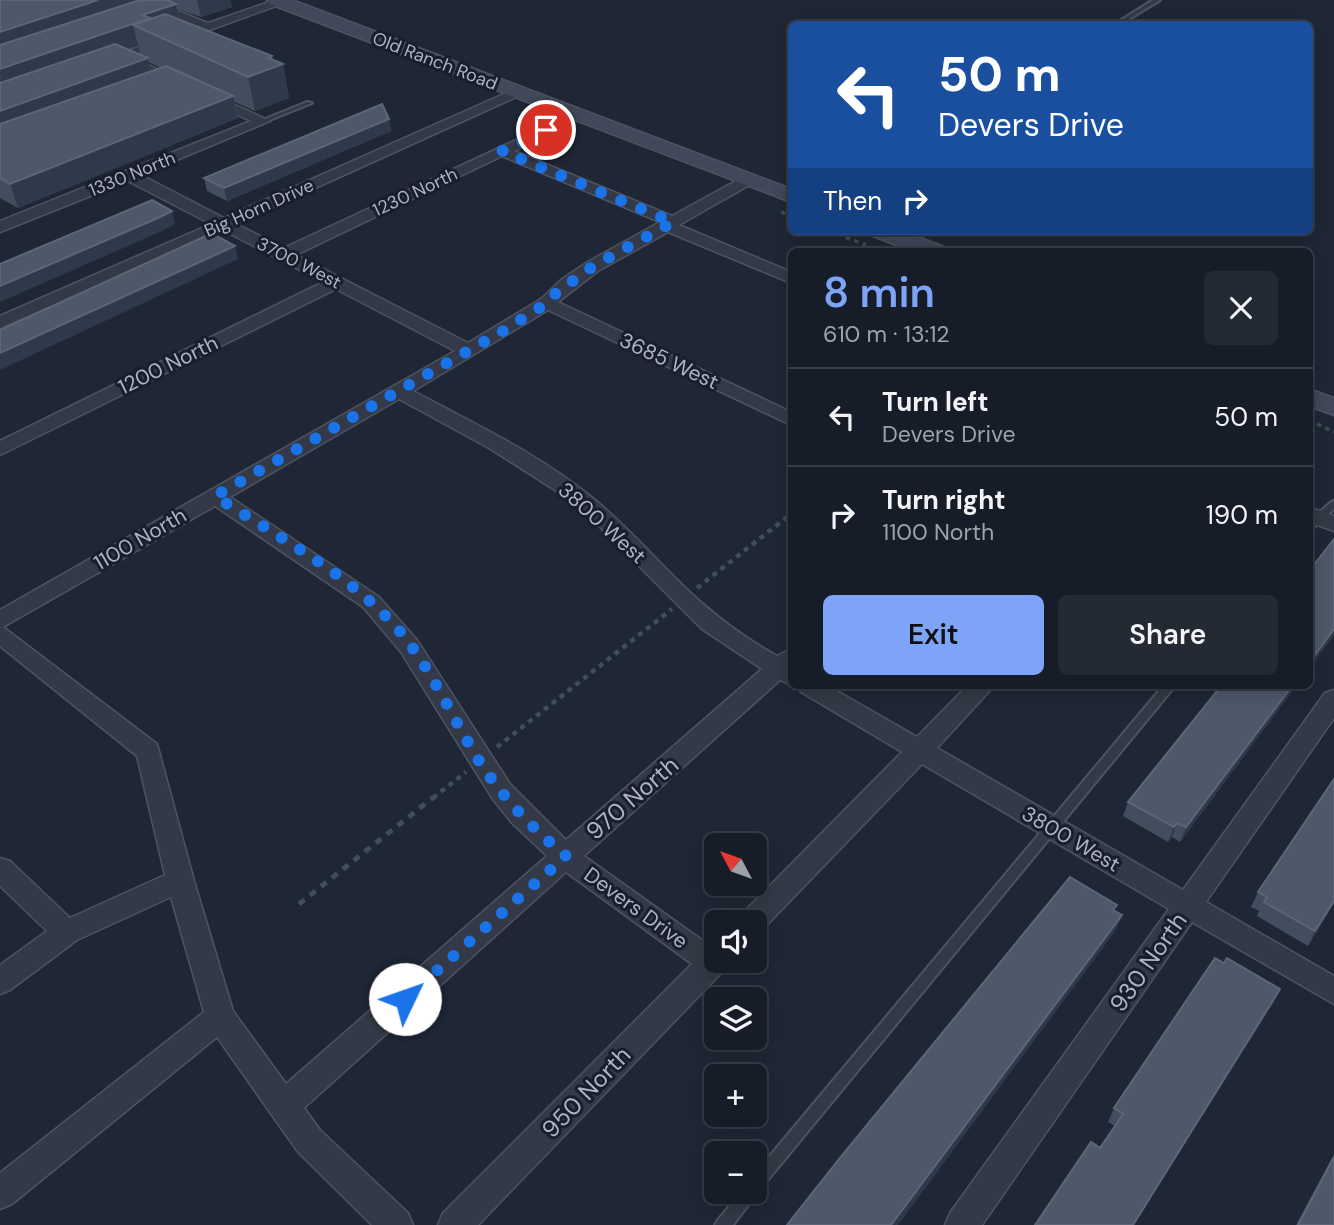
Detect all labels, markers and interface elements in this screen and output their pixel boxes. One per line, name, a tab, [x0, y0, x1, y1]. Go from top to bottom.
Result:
street label: Old Ranch Road	[369, 26, 501, 96]
text: 50 m	[938, 42, 1061, 106]
icon: left	[823, 49, 914, 140]
pin	[516, 100, 576, 160]
text: Devers Drive	[938, 104, 1124, 146]
icon: arrive	[527, 111, 565, 149]
street label: 1330 North	[85, 146, 179, 202]
street label: 1230 North	[369, 162, 461, 222]
street label: Big Horn Drive	[201, 173, 317, 243]
icon: right	[896, 182, 934, 220]
text: Then	[823, 184, 882, 218]
street label: 3700 West	[253, 232, 345, 294]
text: 8 min	[823, 265, 935, 320]
button: close	[1204, 271, 1278, 345]
text: 610 m · 13:12	[823, 319, 950, 349]
street label: 3685 West	[615, 326, 723, 396]
street label: 1200 North	[113, 329, 223, 401]
text: Turn left	[882, 385, 989, 419]
icon: left	[823, 398, 861, 436]
text: 50 m	[1214, 400, 1278, 434]
text: Devers Drive	[882, 419, 1016, 449]
street label: 3800 West	[552, 476, 652, 570]
text: Turn right	[882, 483, 1006, 517]
icon: right	[823, 496, 861, 534]
text: 190 m	[1206, 498, 1278, 532]
street label: 1100 North	[89, 501, 191, 577]
text: 1100 North	[882, 517, 994, 547]
button: Exit	[823, 595, 1044, 675]
button: Share	[1058, 595, 1278, 675]
street label: 970 North	[579, 749, 685, 847]
street label: 3800 West	[1017, 800, 1125, 878]
north arrow	[704, 833, 766, 896]
map controls	[704, 833, 767, 1204]
street label: Devers Drive	[578, 861, 694, 955]
street label: 930 North	[1102, 906, 1194, 1018]
button: sound	[704, 910, 767, 973]
position arrow	[368, 962, 442, 1036]
button: layers	[704, 987, 767, 1050]
street label: 950 North	[535, 1040, 637, 1144]
button: +	[704, 1064, 767, 1127]
button: −	[704, 1141, 767, 1204]

